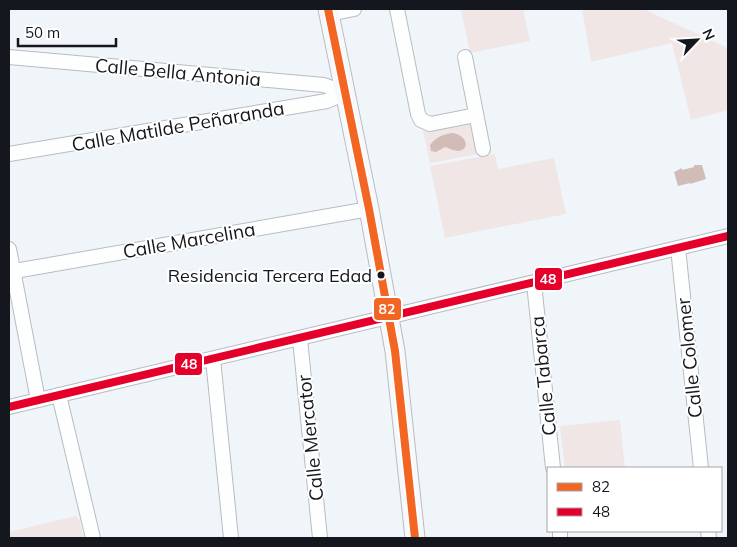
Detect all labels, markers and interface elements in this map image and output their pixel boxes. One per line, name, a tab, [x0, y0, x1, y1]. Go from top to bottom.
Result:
scale bar	[18, 15, 115, 47]
north arrow	[672, 15, 722, 65]
text: 50 m	[25, 23, 60, 42]
text: N	[698, 26, 719, 43]
street label: Calle Bella Antonia	[94, 53, 262, 91]
street label: Calle Matilde Peñaranda	[70, 95, 286, 157]
street label: Calle Marcelina	[121, 217, 257, 263]
place label: Residencia Tercera Edad	[168, 264, 372, 287]
line badge: 48	[534, 267, 563, 291]
marker: Residencia Tercera Edad	[376, 270, 386, 280]
text: 48	[540, 270, 556, 288]
line badge: 82	[373, 297, 402, 321]
street label: Calle Colomer	[671, 297, 707, 419]
text: 82	[379, 300, 395, 318]
street label: Calle Tabarca	[525, 315, 561, 437]
line badge: 48	[174, 352, 203, 376]
text: 48	[181, 355, 197, 373]
street label: Calle Mercator	[291, 374, 329, 502]
legend	[547, 467, 722, 532]
text: 82	[592, 477, 610, 496]
text: 48	[592, 502, 610, 521]

